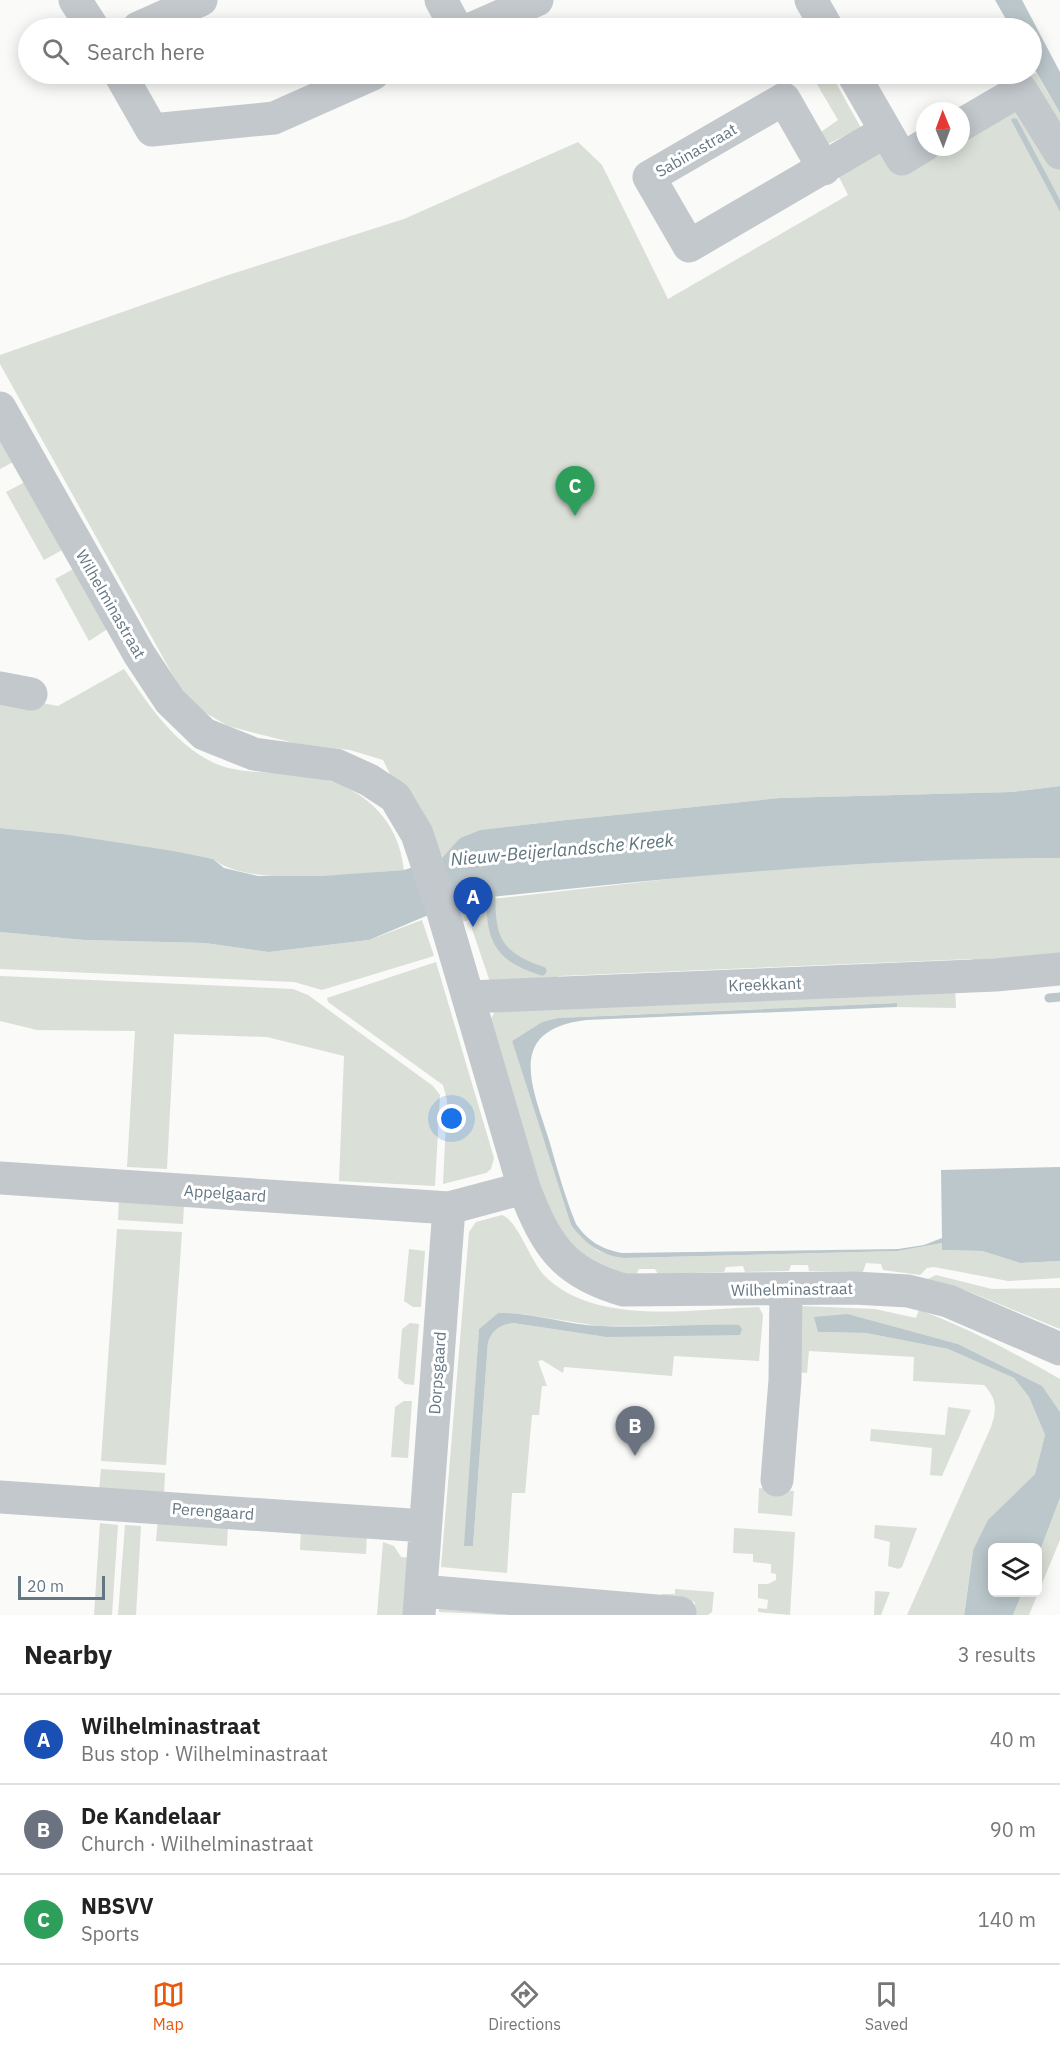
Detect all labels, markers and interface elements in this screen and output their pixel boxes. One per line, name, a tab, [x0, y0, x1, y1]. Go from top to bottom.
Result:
search box	[18, 18, 1042, 84]
icon: search	[39, 35, 72, 68]
text: Search here	[87, 37, 205, 66]
north arrow	[916, 102, 970, 156]
street label: Sabinastraat	[652, 119, 740, 181]
pin: C	[556, 466, 594, 516]
street label: Wilhelminastraat	[72, 546, 150, 662]
water label: Nieuw-Beijerlandsche Kreek	[449, 828, 675, 871]
pin: A	[454, 878, 492, 927]
street label: Kreekkant	[728, 973, 802, 995]
your location	[437, 1104, 466, 1133]
street label: Appelgaard	[183, 1180, 267, 1206]
street label: Wilhelminastraat	[731, 1278, 853, 1300]
street label: Dorpsgaard	[424, 1331, 450, 1415]
pin: B	[616, 1406, 654, 1456]
street label: Perengaard	[171, 1498, 255, 1524]
map controls	[988, 1543, 1042, 1597]
button: layers	[988, 1543, 1042, 1597]
scale bar	[18, 1573, 105, 1600]
text: 20 m	[27, 1576, 64, 1596]
text: Nearby	[24, 1637, 112, 1671]
text: 3 results	[958, 1641, 1036, 1668]
text: Wilhelminastraat	[81, 1711, 260, 1740]
text: A	[37, 1726, 50, 1753]
text: 40 m	[990, 1726, 1036, 1753]
text: Bus stop · Wilhelminastraat	[81, 1740, 328, 1767]
text: De Kandelaar	[81, 1801, 221, 1830]
text: B	[37, 1816, 50, 1843]
text: 90 m	[990, 1816, 1036, 1843]
text: Church · Wilhelminastraat	[81, 1830, 314, 1857]
text: NBSVV	[81, 1891, 154, 1920]
text: C	[37, 1906, 50, 1933]
text: 140 m	[978, 1906, 1036, 1933]
text: Sports	[81, 1920, 140, 1947]
tab: Map	[152, 1978, 185, 2034]
tab: Directions	[488, 1978, 561, 2034]
tab: Saved	[865, 1978, 908, 2034]

